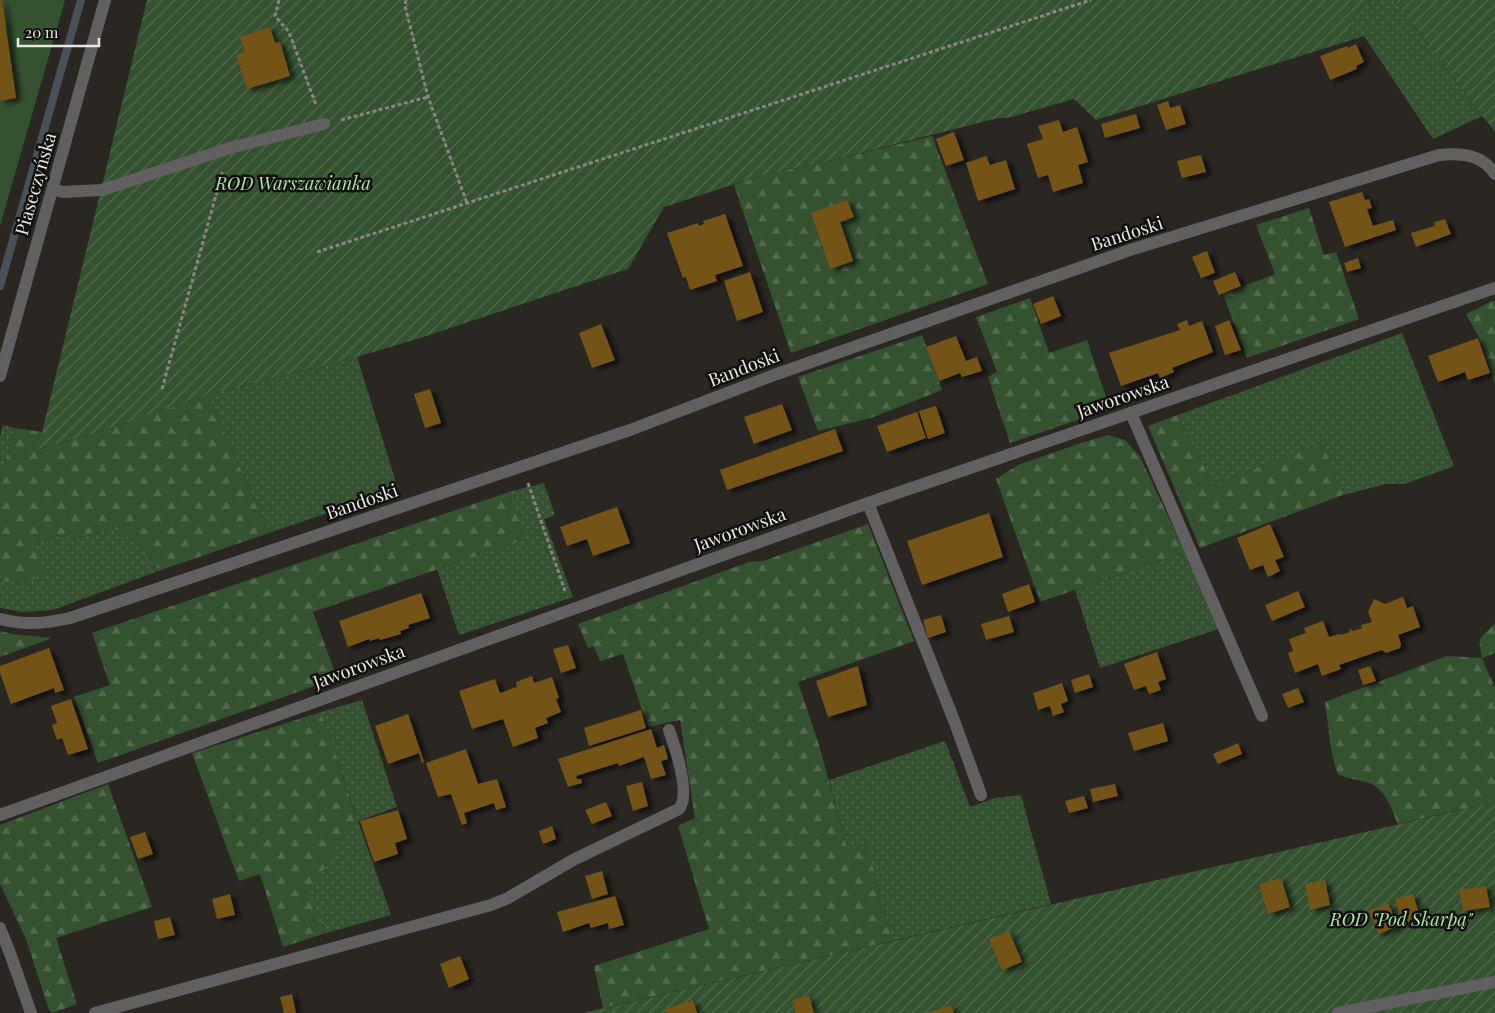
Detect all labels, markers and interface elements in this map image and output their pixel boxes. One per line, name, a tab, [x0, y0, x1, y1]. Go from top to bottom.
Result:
scale bar	[18, 15, 99, 47]
text: 20 m	[25, 22, 59, 42]
street label: Piaseczyńska	[9, 130, 61, 238]
park label: ROD Warszawianka	[214, 171, 371, 195]
street label: Bandoski	[1088, 210, 1166, 256]
street label: Bandoski	[705, 343, 783, 392]
street label: Jaworowska	[1073, 369, 1172, 423]
street label: Bandoski	[323, 478, 401, 525]
street label: Jaworowska	[690, 501, 789, 557]
street label: Jaworowska	[309, 638, 408, 694]
park label: ROD "Pod Skarpą"	[1329, 907, 1474, 931]

